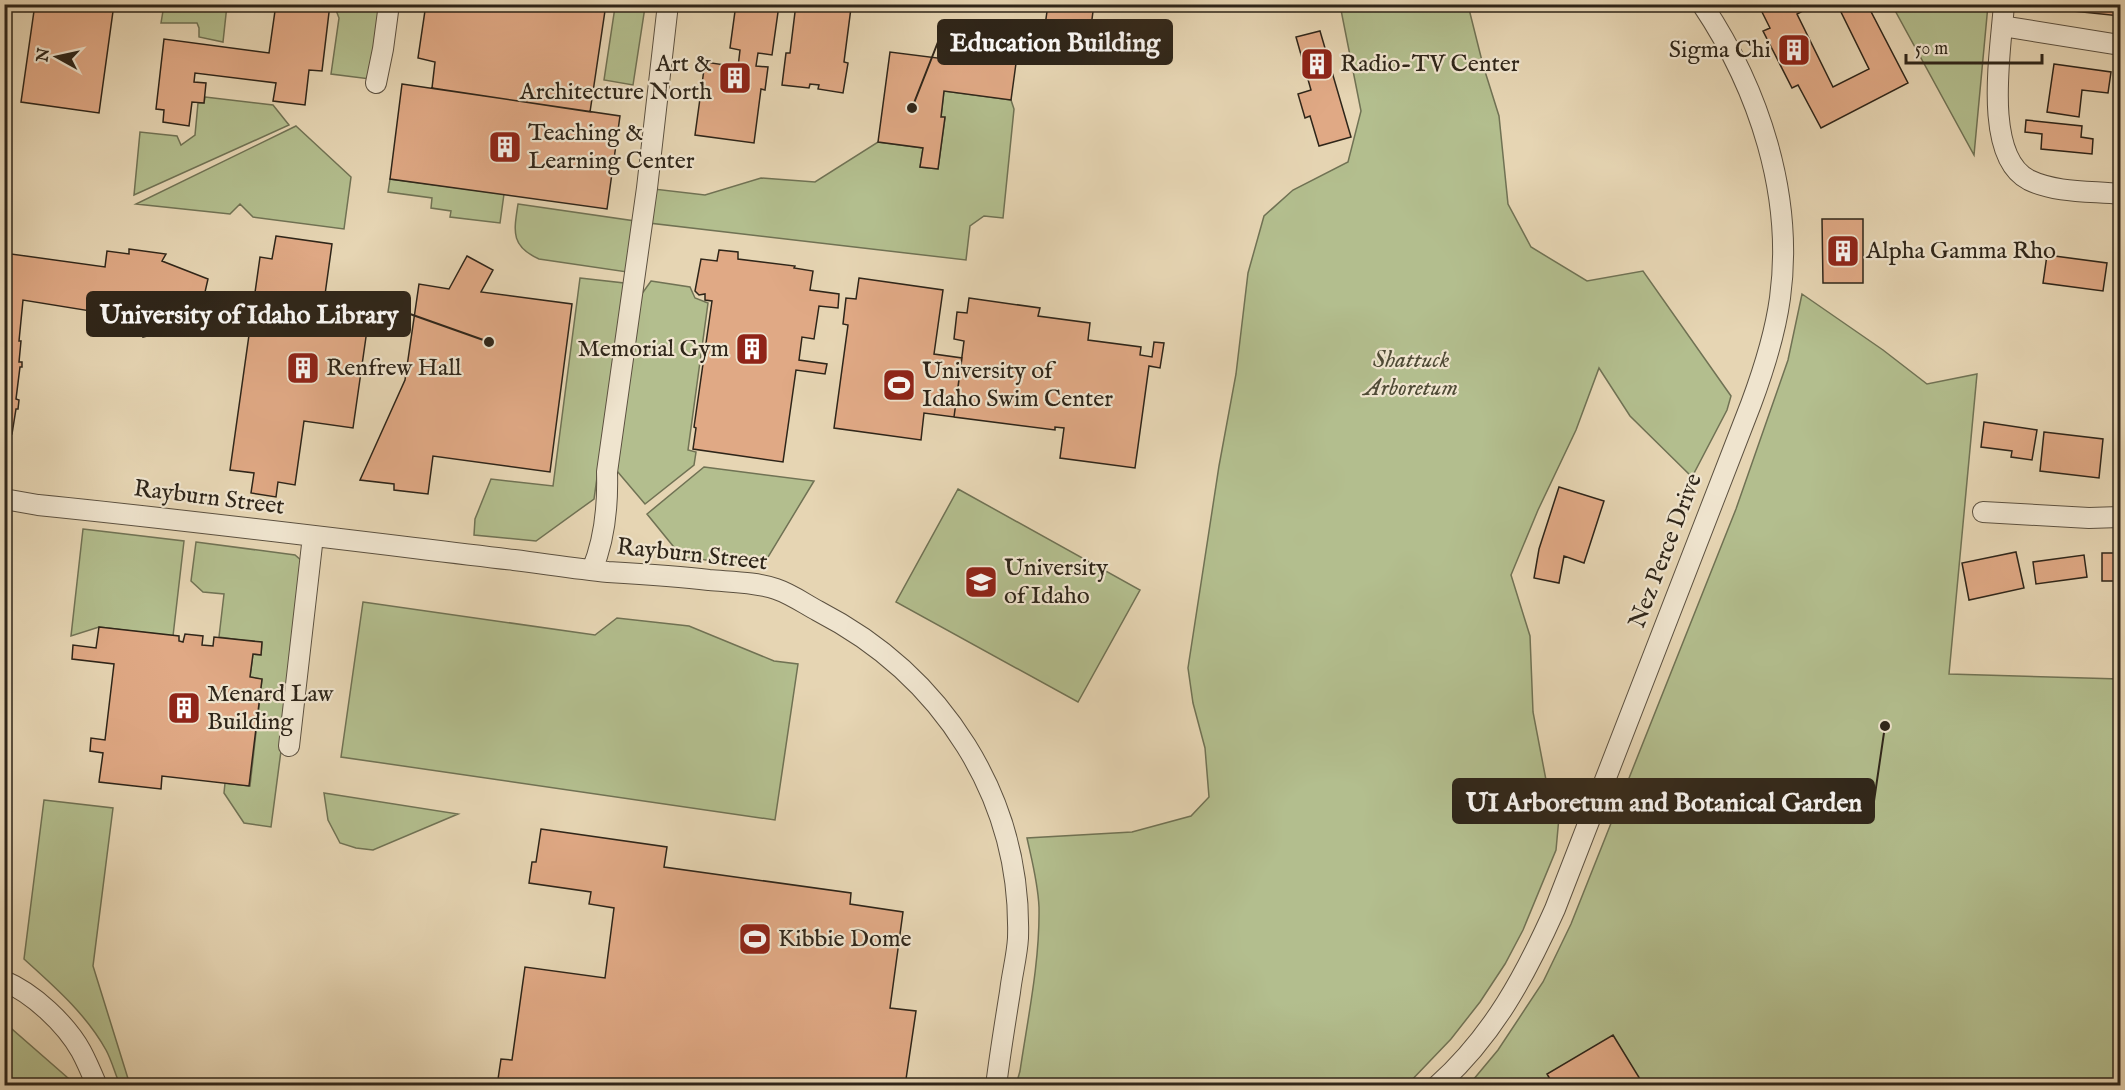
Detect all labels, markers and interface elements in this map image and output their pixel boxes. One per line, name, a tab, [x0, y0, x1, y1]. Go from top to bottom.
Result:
callout: Education Building	[938, 20, 1172, 64]
north arrow	[27, 27, 87, 87]
text: Education Building	[950, 27, 1161, 60]
scale bar	[1906, 27, 2042, 65]
building icon: Sigma Chi	[1776, 32, 1812, 68]
place label: Sigma Chi	[1669, 35, 1771, 66]
text: 50 m	[1915, 38, 1948, 61]
building icon: Radio-TV Center	[1299, 46, 1335, 82]
text: N	[33, 47, 55, 64]
place label: Art & Architecture North	[518, 49, 712, 108]
place label: Radio-TV Center	[1340, 49, 1520, 80]
building icon: Art & Architecture North	[717, 60, 753, 96]
place label: Teaching & Learning Center	[528, 118, 695, 177]
building icon: Teaching & Learning Center	[487, 129, 523, 165]
building icon: Alpha Gamma Rho	[1825, 233, 1861, 269]
place label: Alpha Gamma Rho	[1865, 236, 2056, 267]
callout: University of Idaho Library	[87, 292, 410, 336]
text: University of Idaho Library	[98, 299, 400, 332]
building icon: Memorial Gym	[734, 331, 770, 367]
place label: Memorial Gym	[577, 334, 729, 365]
park label: Shattuck Arboretum	[1361, 345, 1458, 404]
building icon: Renfrew Hall	[285, 350, 321, 386]
place label: Renfrew Hall	[326, 353, 462, 384]
place label: University of Idaho Swim Center	[922, 356, 1113, 415]
sports icon: University of Idaho Swim Center	[881, 367, 917, 403]
street label: Nez Perce Drive	[1622, 469, 1710, 633]
street label: Rayburn Street	[132, 473, 286, 523]
street label: Rayburn Street	[615, 532, 769, 578]
place label: University of Idaho	[1004, 553, 1108, 612]
school or university icon: University of Idaho	[963, 564, 999, 600]
place label: Menard Law Building	[207, 679, 334, 738]
building icon: Menard Law Building	[166, 690, 202, 726]
callout: UI Arboretum and Botanical Garden	[1453, 779, 1874, 823]
text: UI Arboretum and Botanical Garden	[1465, 787, 1862, 820]
sports icon: Kibbie Dome	[737, 921, 773, 957]
place label: Kibbie Dome	[778, 924, 912, 955]

